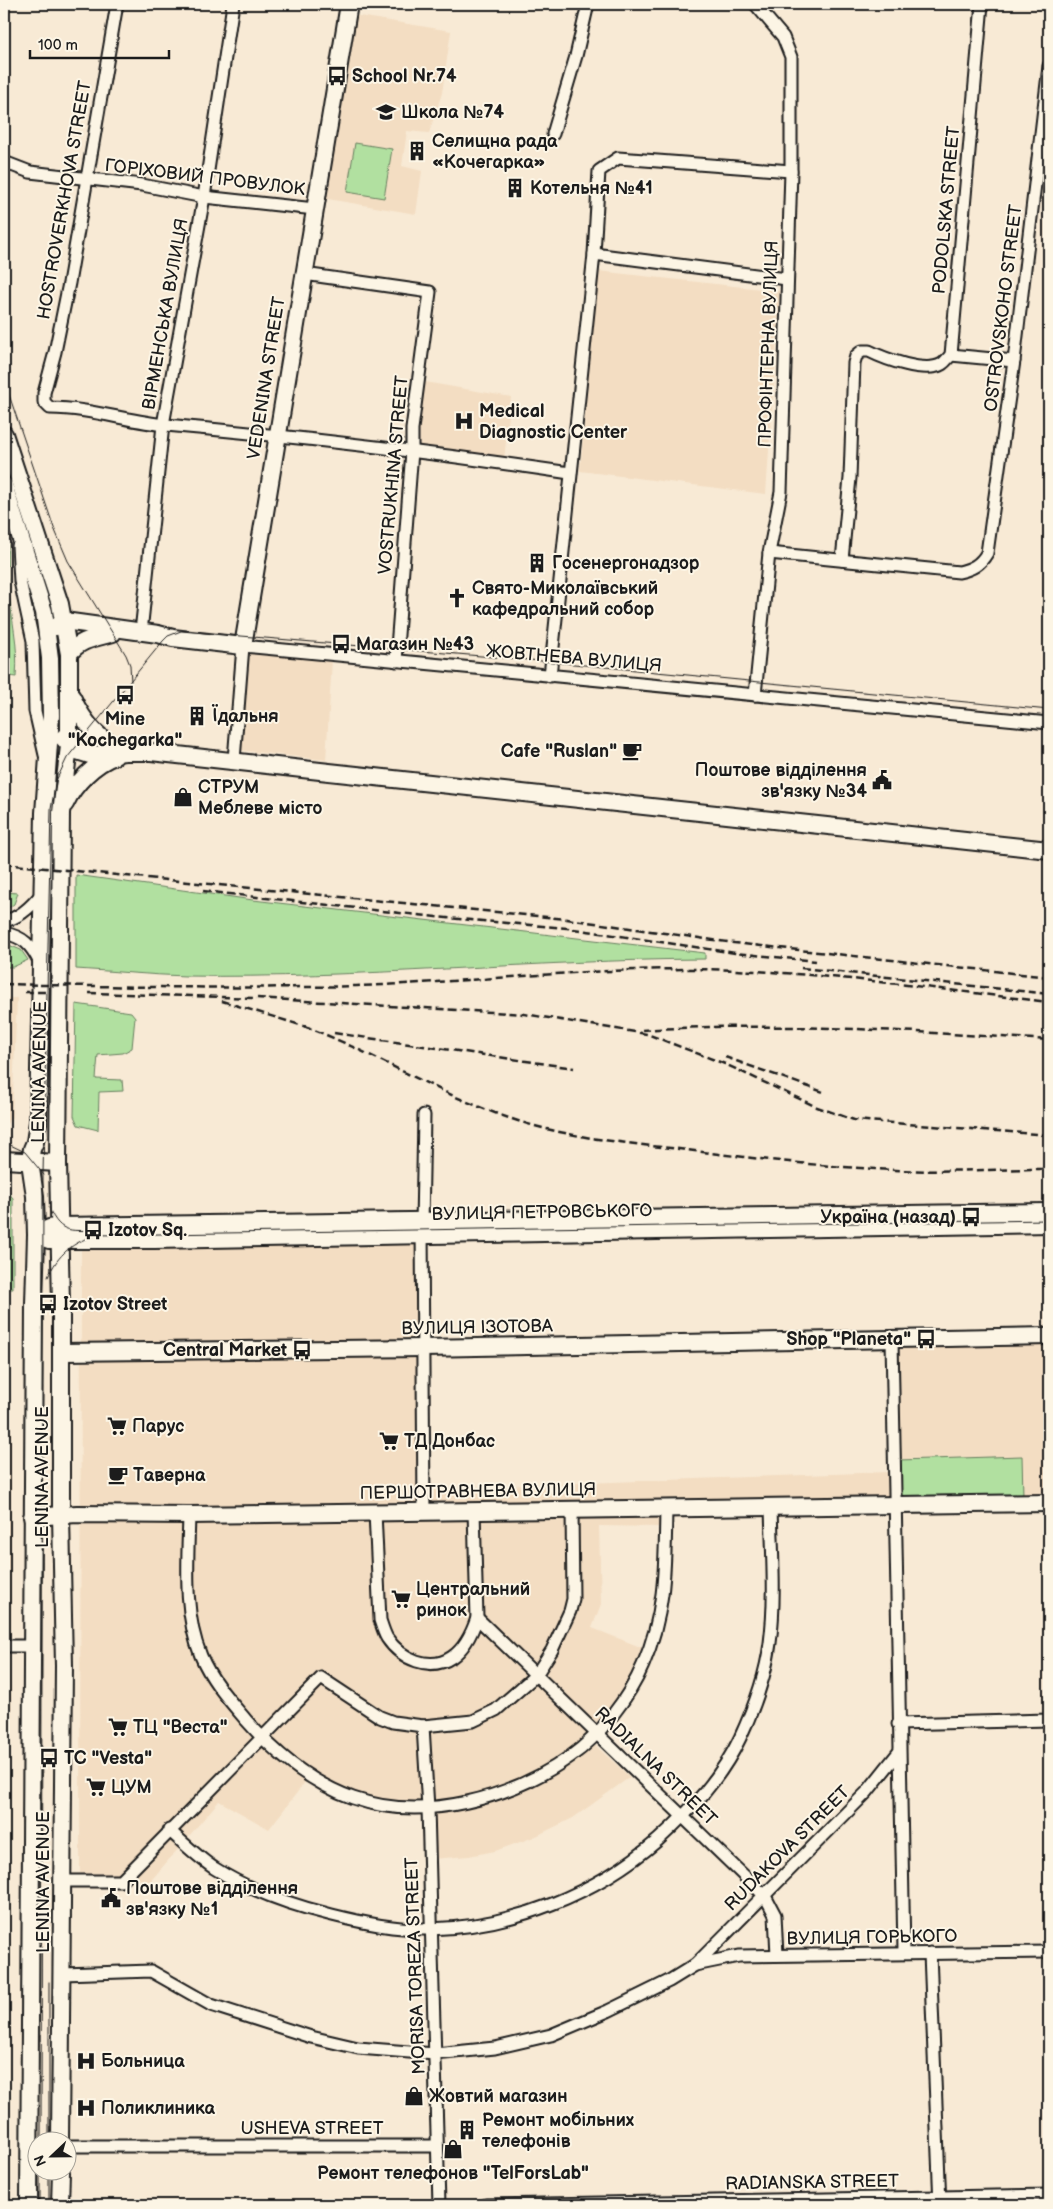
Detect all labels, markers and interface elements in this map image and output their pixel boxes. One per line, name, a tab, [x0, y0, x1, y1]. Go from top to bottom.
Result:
scale bar	[30, 28, 169, 60]
text: 100 m	[38, 36, 78, 55]
bus stop icon: School Nr.74	[326, 65, 348, 87]
place label: School Nr.74	[352, 66, 457, 87]
street label: HOSTROVERKHOVA STREET	[33, 79, 96, 321]
school or university icon: Школа №74	[375, 101, 397, 123]
place label: Школа №74	[401, 102, 504, 123]
street label: PODOLSKA STREET	[929, 125, 964, 295]
place label: Селищна рада «Кочегарка»	[432, 131, 558, 173]
building icon: Селищна рада «Кочегарка»	[406, 140, 428, 162]
street label: ГОРІХОВИЙ ПРОВУЛОК	[104, 155, 307, 200]
building icon: Котельня №41	[504, 177, 526, 199]
place label: Котельня №41	[530, 178, 653, 199]
street label: OSTROVSKOHO STREET	[980, 203, 1027, 413]
street label: ВІРМЕНСЬКА ВУЛИЦЯ	[138, 217, 193, 411]
street label: ПРОФІНТЕРНА ВУЛИЦЯ	[754, 240, 783, 448]
street label: VEDENINA STREET	[243, 295, 290, 461]
street label: VOSTRUKHINA STREET	[374, 374, 413, 575]
place label: Medical Diagnostic Center	[479, 401, 628, 443]
hospital icon: Medical Diagnostic Center	[453, 410, 475, 432]
building icon: Госенергонадзор	[526, 552, 548, 574]
place label: Госенергонадзор	[552, 553, 700, 574]
place label: Свято-Миколаївський кафедральний собор	[472, 578, 658, 620]
church icon: Свято-Миколаївський кафедральний собор	[446, 587, 468, 609]
bus stop icon: Магазин №43	[330, 633, 352, 655]
place label: Магазин №43	[356, 634, 474, 655]
street label: ЖОВТНЕВА ВУЛИЦЯ	[485, 640, 663, 677]
bus stop icon: Mine "Kochegarka"	[114, 684, 136, 706]
place label: Їдальня	[211, 704, 279, 727]
building icon: Їдальня	[186, 705, 208, 727]
place label: Mine "Kochegarka"	[68, 709, 182, 751]
cafe icon: Cafe "Ruslan"	[621, 740, 643, 762]
place label: Cafe "Ruslan"	[501, 741, 617, 762]
place label: Поштове відділення зв'язку №34	[695, 760, 867, 802]
public building icon: Поштове відділення зв'язку №34	[871, 769, 893, 791]
place label: СТРУМ Меблеве місто	[198, 777, 322, 819]
shop icon: СТРУМ Меблеве місто	[172, 786, 194, 808]
street label: LENINA AVENUE	[28, 1001, 51, 1143]
street label: ВУЛИЦЯ ПЕТРОВСЬКОГО	[431, 1200, 653, 1225]
bus stop icon: Україна (назад)	[960, 1206, 982, 1228]
place label: Україна (назад)	[820, 1207, 956, 1228]
bus stop icon: Izotov Sq.	[82, 1219, 104, 1241]
place label: Izotov Sq.	[108, 1220, 187, 1241]
bus stop icon: Izotov Street	[37, 1293, 59, 1315]
place label: Izotov Street	[63, 1294, 167, 1315]
street label: ВУЛИЦЯ ІЗОТОВА	[401, 1316, 553, 1339]
bus stop icon: Shop "Planeta"	[915, 1328, 937, 1350]
place label: Shop "Planeta"	[787, 1329, 911, 1350]
bus stop icon: Central Market	[291, 1339, 313, 1361]
place label: Central Market	[163, 1340, 287, 1361]
street label: LENINA AVENUE	[32, 1406, 53, 1548]
supermarket icon: Парус	[106, 1415, 128, 1437]
place label: Парус	[132, 1416, 184, 1437]
supermarket icon: ТД Донбас	[378, 1430, 400, 1452]
place label: ТД Донбас	[404, 1431, 495, 1452]
cafe icon: Таверна	[107, 1464, 129, 1486]
place label: Таверна	[133, 1465, 206, 1486]
street label: ПЕРШОТРАВНЕВА ВУЛИЦЯ	[360, 1479, 596, 1504]
place label: Центральний ринок	[416, 1579, 530, 1621]
supermarket icon: Центральний ринок	[390, 1588, 412, 1610]
street label: RADIALNA STREET	[590, 1703, 721, 1830]
supermarket icon: ТЦ "Веста"	[107, 1716, 129, 1738]
place label: ТЦ "Веста"	[133, 1717, 228, 1738]
bus stop icon: TC "Vesta"	[38, 1747, 60, 1769]
place label: TC "Vesta"	[64, 1748, 152, 1769]
supermarket icon: ЦУМ	[85, 1776, 107, 1798]
place label: ЦУМ	[111, 1777, 152, 1798]
street label: RUDAKOVA STREET	[720, 1781, 854, 1915]
street label: LENINA AVENUE	[33, 1811, 54, 1953]
street label: MORISA TOREZA STREET	[401, 1857, 430, 2075]
place label: Поштове відділення зв'язку №1	[126, 1878, 298, 1920]
public building icon: Поштове відділення зв'язку №1	[100, 1887, 122, 1909]
street label: ВУЛИЦЯ ГОРЬКОГО	[787, 1926, 958, 1949]
hospital icon: Больница	[75, 2050, 97, 2072]
place label: Больница	[101, 2051, 185, 2072]
shop icon: Жовтий магазин	[403, 2085, 425, 2107]
place label: Жовтий магазин	[429, 2086, 568, 2107]
hospital icon: Поликлиника	[75, 2097, 97, 2119]
place label: Поликлиника	[101, 2098, 216, 2119]
place label: Ремонт мобільних телефонів	[482, 2110, 635, 2152]
street label: USHEVA STREET	[241, 2118, 384, 2139]
building icon: Ремонт мобільних телефонів	[456, 2119, 478, 2141]
north arrow	[28, 2132, 78, 2182]
shop icon: Ремонт телефонов "TelForsLab"	[442, 2138, 464, 2160]
text: N	[31, 2153, 50, 2169]
place label: Ремонт телефонов "TelForsLab"	[317, 2163, 589, 2184]
street label: RADIANSKA STREET	[725, 2170, 899, 2195]

